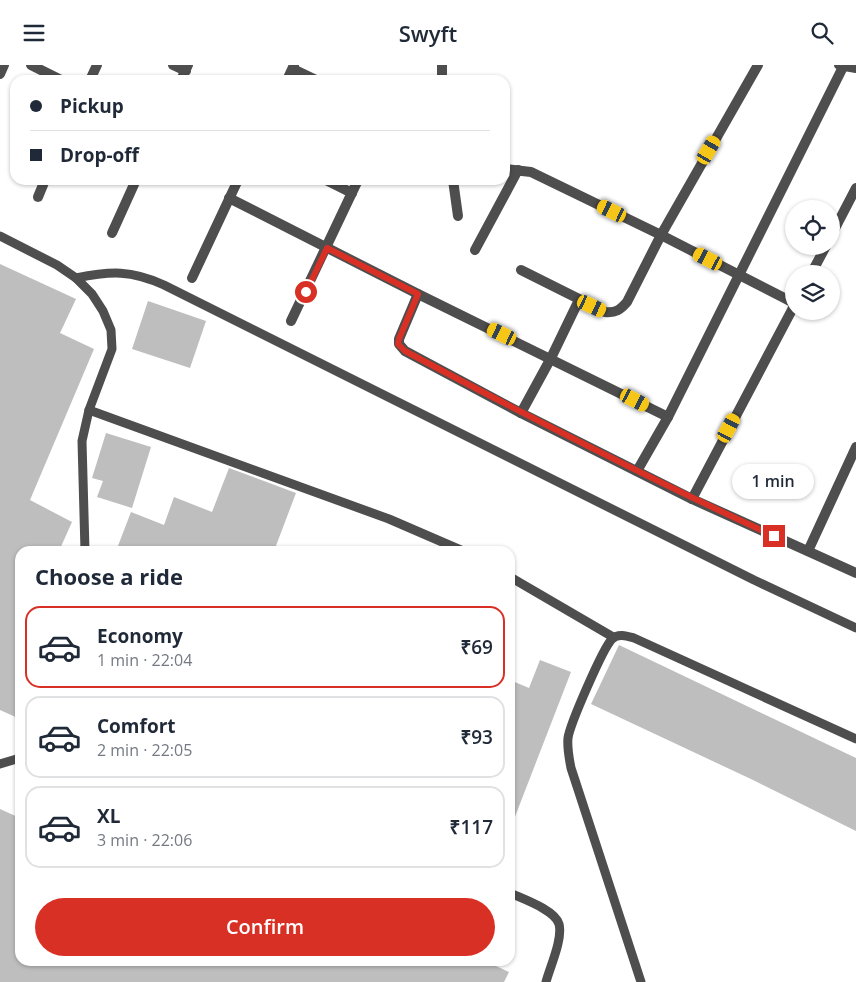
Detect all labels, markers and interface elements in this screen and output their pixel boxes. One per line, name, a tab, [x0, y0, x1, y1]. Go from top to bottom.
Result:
text: Swyft	[399, 18, 457, 48]
icon: menu	[20, 19, 48, 47]
icon: search	[808, 19, 836, 47]
text: Pickup	[60, 93, 124, 119]
car	[695, 133, 722, 167]
text: Drop-off	[60, 142, 139, 168]
car	[595, 198, 628, 224]
map controls	[785, 200, 840, 320]
button: locate	[785, 200, 840, 255]
car	[691, 246, 724, 272]
button: layers	[785, 265, 840, 320]
route start	[295, 281, 317, 303]
car	[575, 293, 608, 319]
car	[485, 321, 518, 347]
car	[618, 387, 651, 413]
car	[715, 411, 742, 445]
callout: 1 min	[733, 463, 815, 499]
text: 1 min	[751, 470, 795, 492]
route end	[763, 525, 785, 547]
text: Choose a ride	[35, 561, 183, 591]
text: Economy	[97, 623, 183, 649]
icon: car	[37, 625, 82, 670]
text: ₹69	[460, 634, 493, 660]
text: 1 min · 22:04	[97, 649, 192, 671]
text: Comfort	[97, 713, 176, 739]
icon: car	[37, 715, 82, 760]
text: ₹93	[460, 724, 493, 750]
text: 2 min · 22:05	[97, 739, 192, 761]
text: XL	[97, 803, 120, 829]
icon: car	[37, 805, 82, 850]
text: ₹117	[450, 814, 493, 840]
text: 3 min · 22:06	[97, 829, 192, 851]
button: Confirm	[35, 898, 495, 956]

